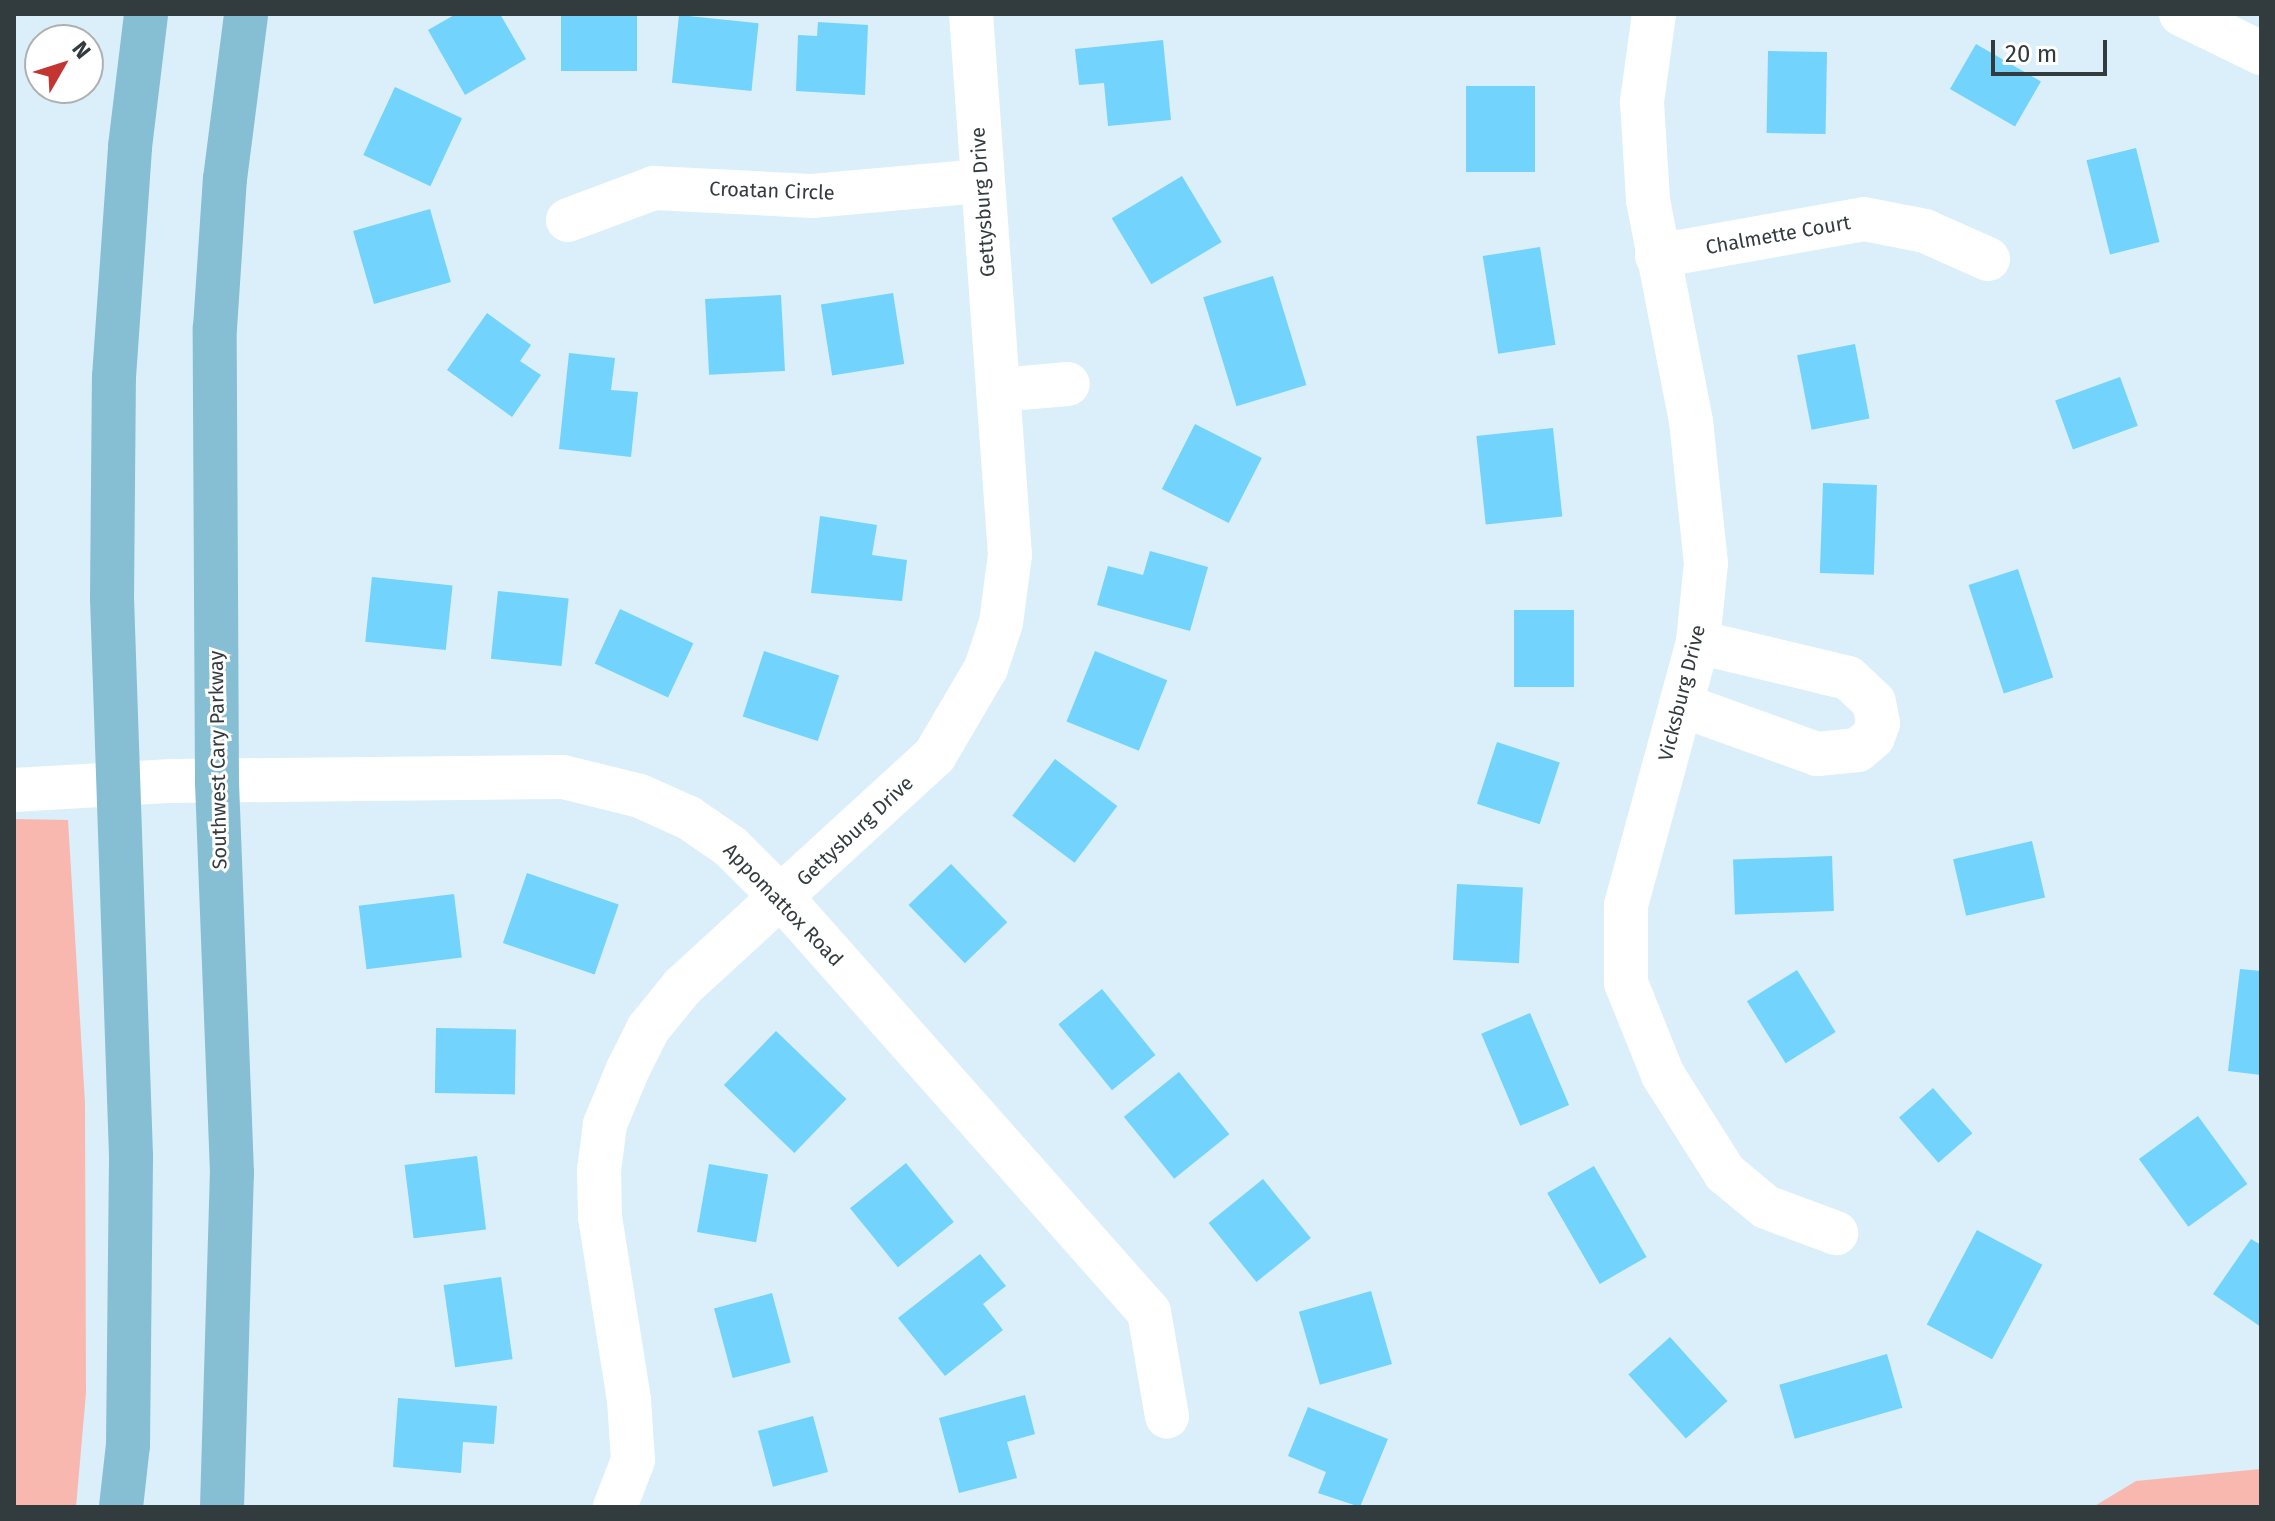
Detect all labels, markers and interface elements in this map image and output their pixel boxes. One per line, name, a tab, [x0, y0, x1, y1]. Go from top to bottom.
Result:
north arrow	[24, 24, 104, 104]
scale bar	[1995, 24, 2111, 74]
text: N	[66, 36, 97, 64]
text: 20 m	[2005, 40, 2057, 68]
street label: Gettysburg Drive	[966, 126, 1000, 278]
street label: Croatan Circle	[709, 177, 835, 205]
street label: Chalmette Court	[1704, 210, 1852, 260]
street label: Vicksburg Drive	[1654, 622, 1710, 764]
street label: Southwest Cary Parkway	[204, 650, 232, 870]
street label: Gettysburg Drive	[792, 771, 918, 891]
street label: Appomattox Road	[718, 839, 848, 971]

